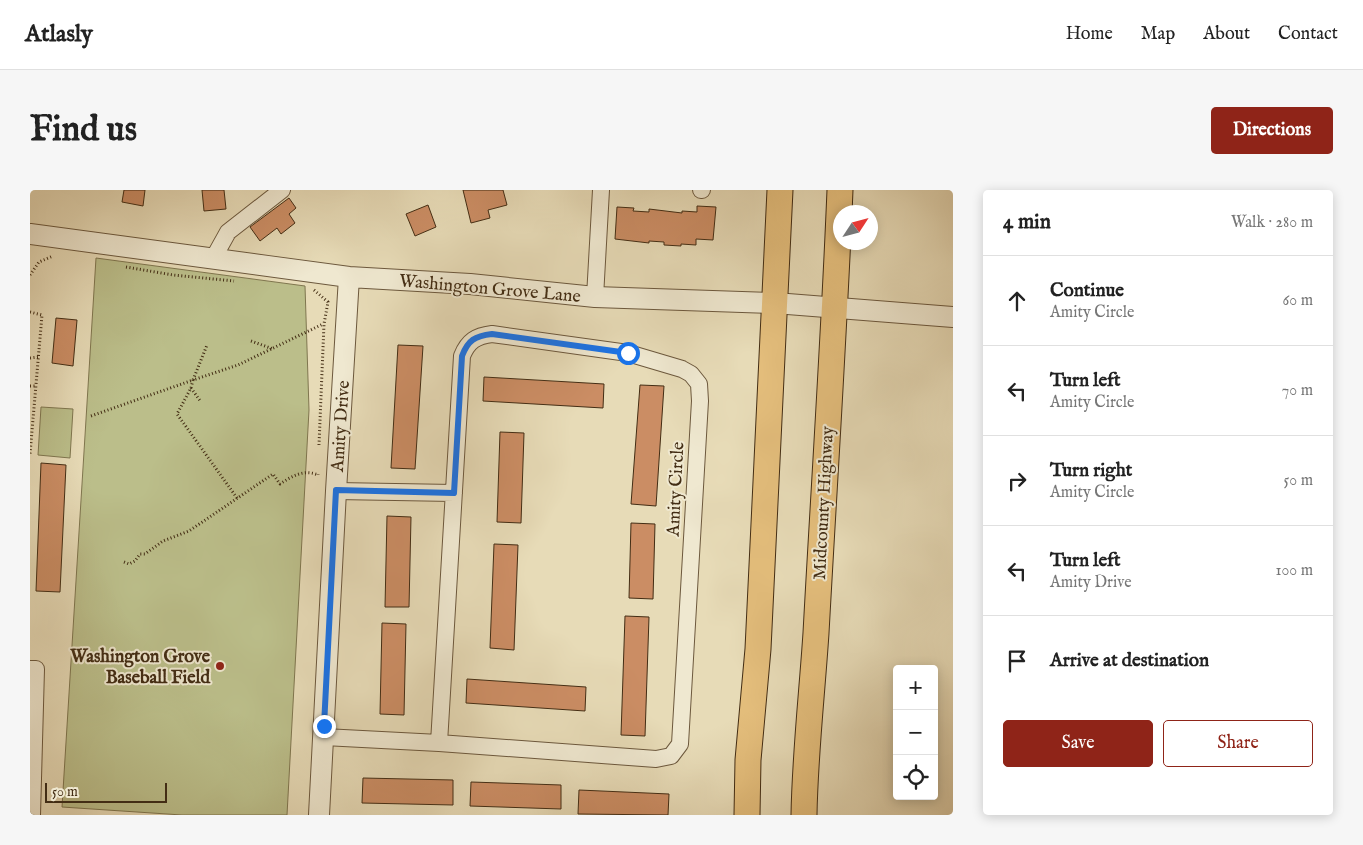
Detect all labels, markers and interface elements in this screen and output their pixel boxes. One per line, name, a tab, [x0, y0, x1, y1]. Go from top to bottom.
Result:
text: Atlasly	[25, 19, 93, 50]
text: Home	[1066, 23, 1113, 46]
text: Map	[1141, 23, 1175, 46]
text: About	[1203, 23, 1250, 46]
text: Contact	[1278, 23, 1338, 46]
button: Directions	[1211, 107, 1333, 154]
text: Find us	[30, 108, 137, 153]
north arrow	[833, 205, 878, 250]
text: 4 min	[1003, 209, 1051, 236]
text: Walk · 280 m	[1231, 213, 1313, 233]
street label: Washington Grove Lane	[398, 270, 582, 309]
text: Continue	[1050, 279, 1124, 303]
icon: ahead	[1003, 287, 1031, 315]
text: 60 m	[1283, 291, 1313, 311]
text: Amity Circle	[1050, 303, 1134, 323]
route start	[617, 342, 640, 365]
text: Turn left	[1050, 369, 1121, 393]
icon: left	[1003, 377, 1031, 405]
street label: Amity Drive	[327, 380, 356, 474]
text: 70 m	[1282, 381, 1313, 401]
text: Amity Circle	[1050, 393, 1134, 413]
street label: Midcounty Highway	[809, 425, 840, 581]
street label: Amity Circle	[662, 441, 690, 538]
text: Turn right	[1050, 459, 1132, 483]
icon: right	[1003, 467, 1031, 495]
text: 50 m	[1284, 471, 1313, 491]
text: Amity Circle	[1050, 483, 1134, 503]
text: Turn left	[1050, 549, 1121, 573]
icon: left	[1003, 557, 1031, 585]
text: 100 m	[1276, 561, 1313, 581]
text: Amity Drive	[1050, 573, 1132, 593]
place label: Washington Grove Baseball Field	[69, 646, 211, 690]
icon: arrive	[1003, 647, 1031, 675]
text: Arrive at destination	[1050, 649, 1209, 673]
marker: Washington Grove Baseball Field	[214, 660, 226, 672]
map controls	[893, 665, 938, 800]
button: +	[893, 665, 938, 710]
button: −	[893, 710, 938, 755]
route end	[313, 715, 336, 738]
button: Save	[1003, 720, 1153, 767]
button: Share	[1163, 720, 1313, 767]
button: locate	[893, 755, 938, 800]
scale bar	[45, 780, 168, 803]
text: 50 m	[52, 783, 78, 801]

